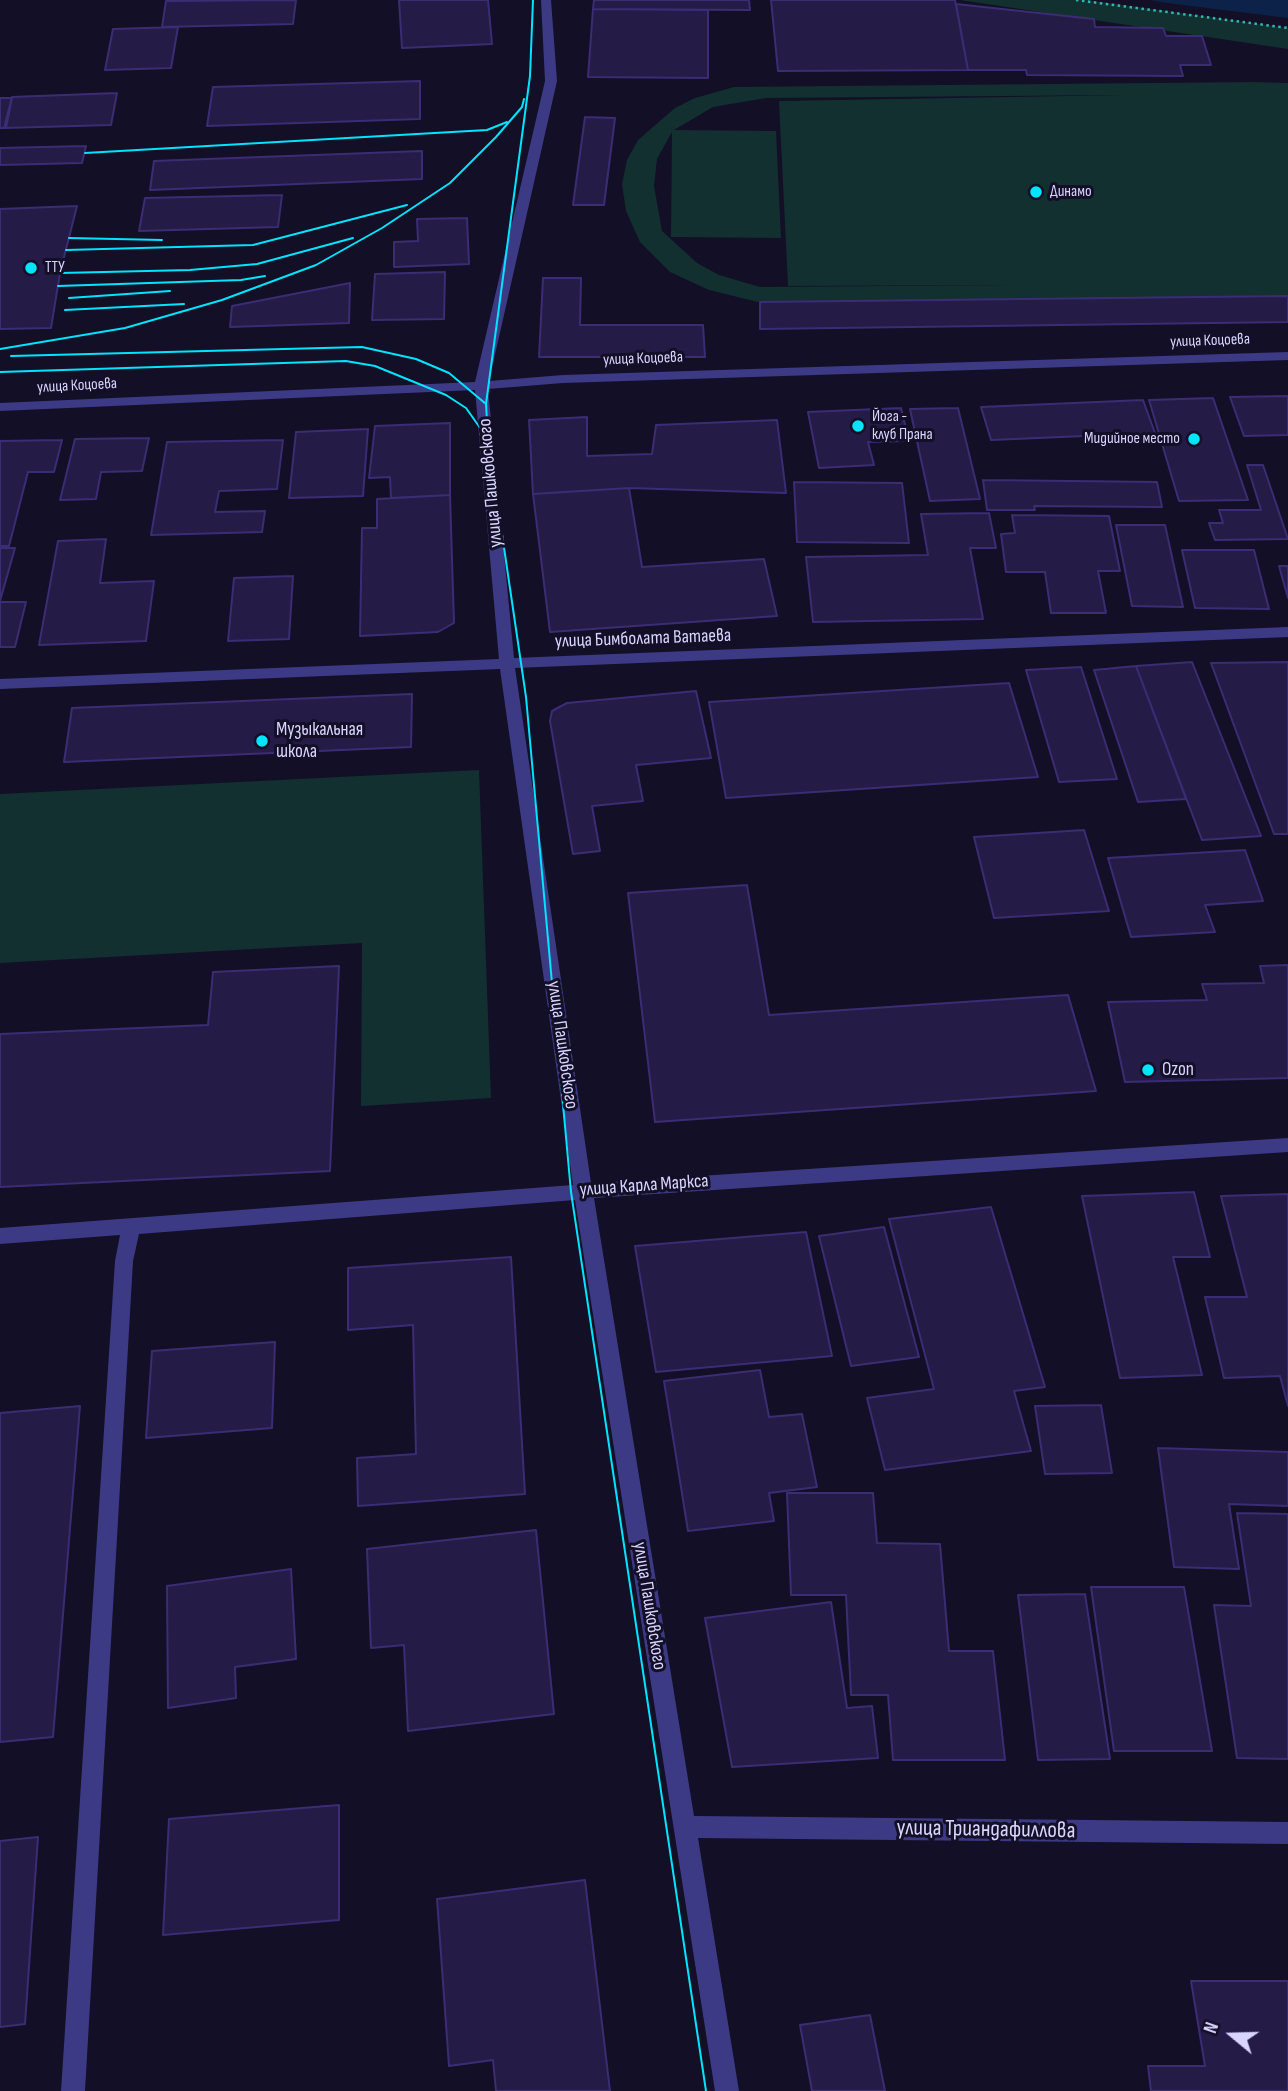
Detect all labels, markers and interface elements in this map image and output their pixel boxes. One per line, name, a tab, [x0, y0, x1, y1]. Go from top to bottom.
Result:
place label: Динамо	[1050, 182, 1092, 202]
marker: Динамо	[1028, 184, 1044, 200]
place label: ТТУ	[45, 258, 65, 278]
marker: ТТУ	[23, 260, 39, 276]
street label: улица Коцоева	[1170, 330, 1250, 352]
street label: улица Коцоева	[603, 348, 683, 370]
street label: улица Коцоева	[37, 374, 117, 398]
place label: Йога - клуб Прана	[872, 407, 933, 445]
street label: улица Пашковского	[474, 418, 508, 548]
marker: Йога - клуб Прана	[850, 418, 866, 434]
place label: Мидийное место	[1084, 429, 1180, 449]
marker: Мидийное место	[1186, 431, 1202, 447]
street label: улица Бимболата Ватаева	[554, 625, 732, 653]
place label: Музыкальная школа	[276, 719, 363, 763]
marker: Музыкальная школа	[254, 733, 270, 749]
street label: улица Пашковского	[542, 979, 582, 1111]
place label: Ozon	[1162, 1059, 1194, 1081]
marker: Ozon	[1140, 1062, 1156, 1078]
street label: улица Карла Маркса	[579, 1170, 709, 1202]
street label: улица Пашковского	[628, 1540, 670, 1672]
street label: улица Триандафиллова	[896, 1815, 1076, 1845]
north arrow	[1197, 2000, 1267, 2070]
text: N	[1199, 2019, 1224, 2037]

